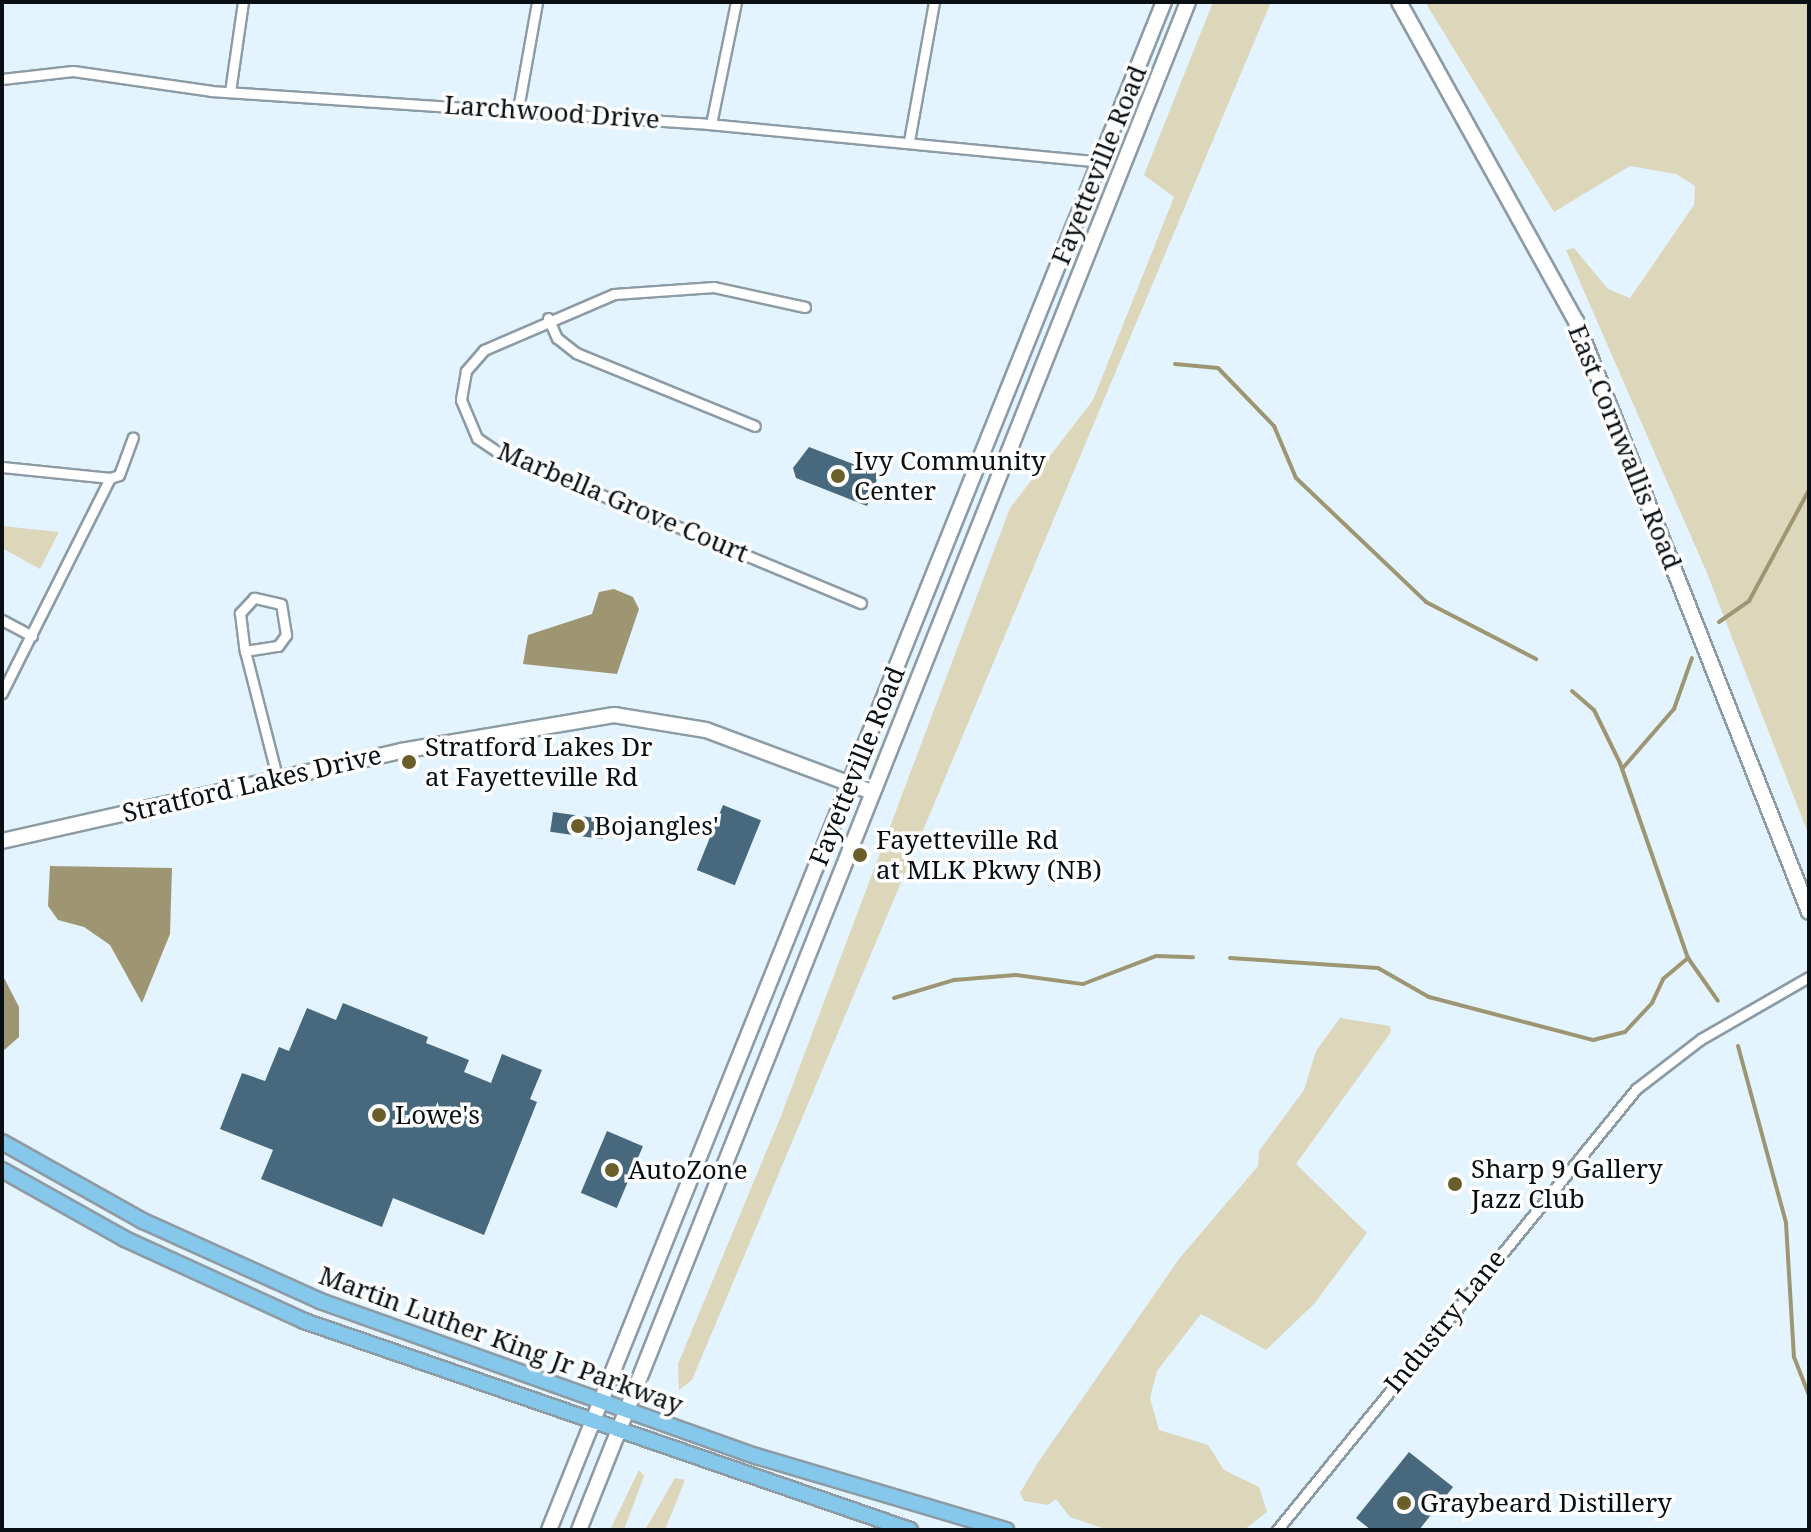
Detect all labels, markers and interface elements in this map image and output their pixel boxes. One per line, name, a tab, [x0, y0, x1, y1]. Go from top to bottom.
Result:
street label: Fayetteville Road	[1045, 61, 1153, 269]
street label: Larchwood Drive	[443, 89, 661, 135]
street label: East Cornwallis Road	[1562, 320, 1688, 574]
street label: Marbella Grove Court	[493, 435, 753, 569]
place label: Ivy Community Center	[854, 445, 1046, 506]
marker: Ivy Community Center	[829, 467, 847, 485]
street label: Fayetteville Road	[803, 662, 911, 870]
place label: Stratford Lakes Dr at Fayetteville Rd	[425, 731, 652, 792]
street label: Stratford Lakes Drive	[120, 739, 384, 829]
marker: Stratford Lakes Dr at Fayetteville Rd	[400, 753, 418, 771]
place label: Bojangles'	[594, 810, 719, 842]
marker: Bojangles'	[569, 817, 587, 835]
place label: Fayetteville Rd at MLK Pkwy (NB)	[876, 824, 1102, 886]
marker: Fayetteville Rd at MLK Pkwy (NB)	[851, 846, 869, 864]
place label: Lowe's	[395, 1099, 480, 1131]
marker: Lowe's	[370, 1106, 388, 1124]
place label: Sharp 9 Gallery Jazz Club	[1471, 1153, 1663, 1214]
place label: AutoZone	[628, 1154, 748, 1186]
marker: AutoZone	[603, 1161, 621, 1179]
marker: Sharp 9 Gallery Jazz Club	[1446, 1175, 1464, 1193]
street label: Industry Lane	[1378, 1243, 1512, 1399]
street label: Martin Luther King Jr Parkway	[315, 1260, 687, 1420]
place label: Graybeard Distillery	[1420, 1487, 1672, 1519]
marker: Graybeard Distillery	[1395, 1494, 1413, 1512]

